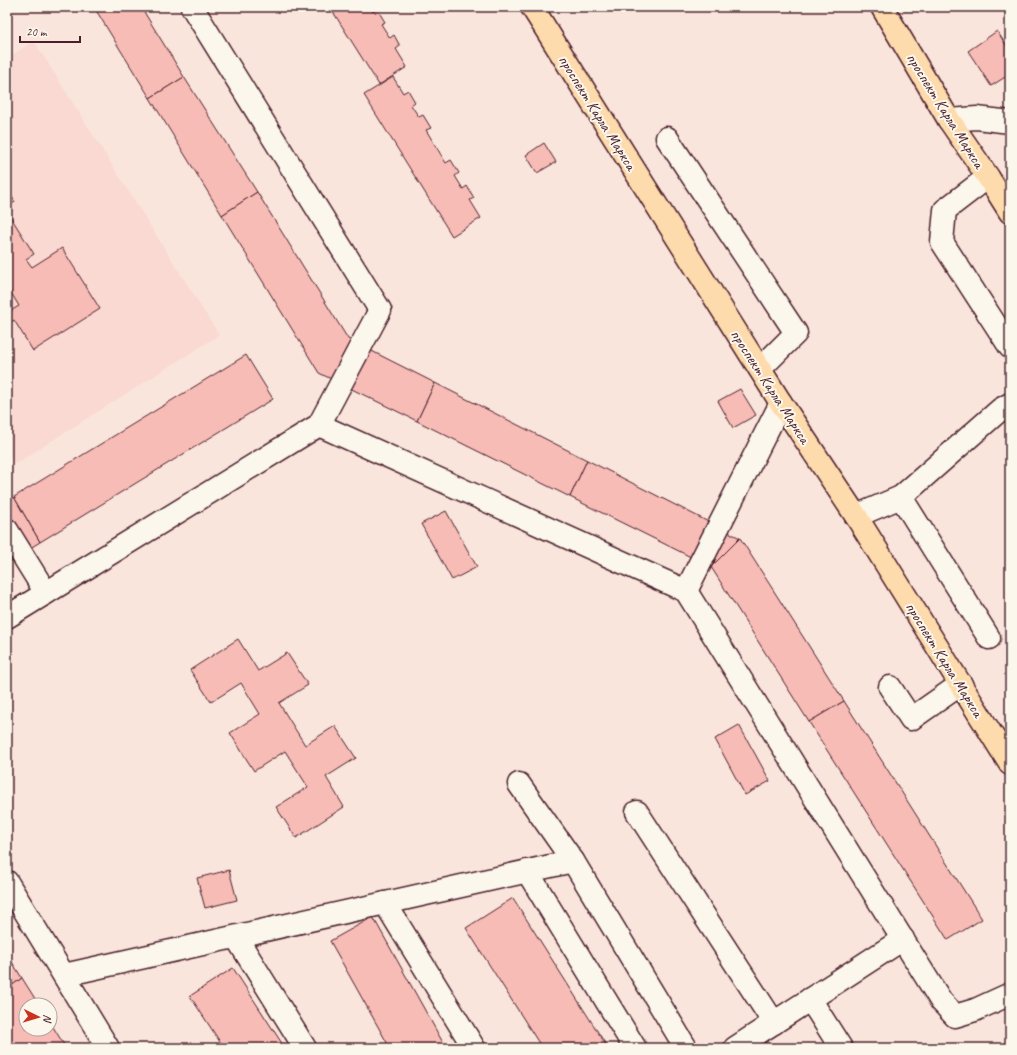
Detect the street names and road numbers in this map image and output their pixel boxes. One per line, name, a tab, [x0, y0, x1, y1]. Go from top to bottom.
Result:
street label: проспект Карла Маркса	[902, 49, 989, 173]
street label: проспект Карла Маркса	[554, 51, 641, 175]
street label: проспект Карла Маркса	[726, 326, 815, 449]
street label: проспект Карла Маркса	[901, 598, 988, 722]

